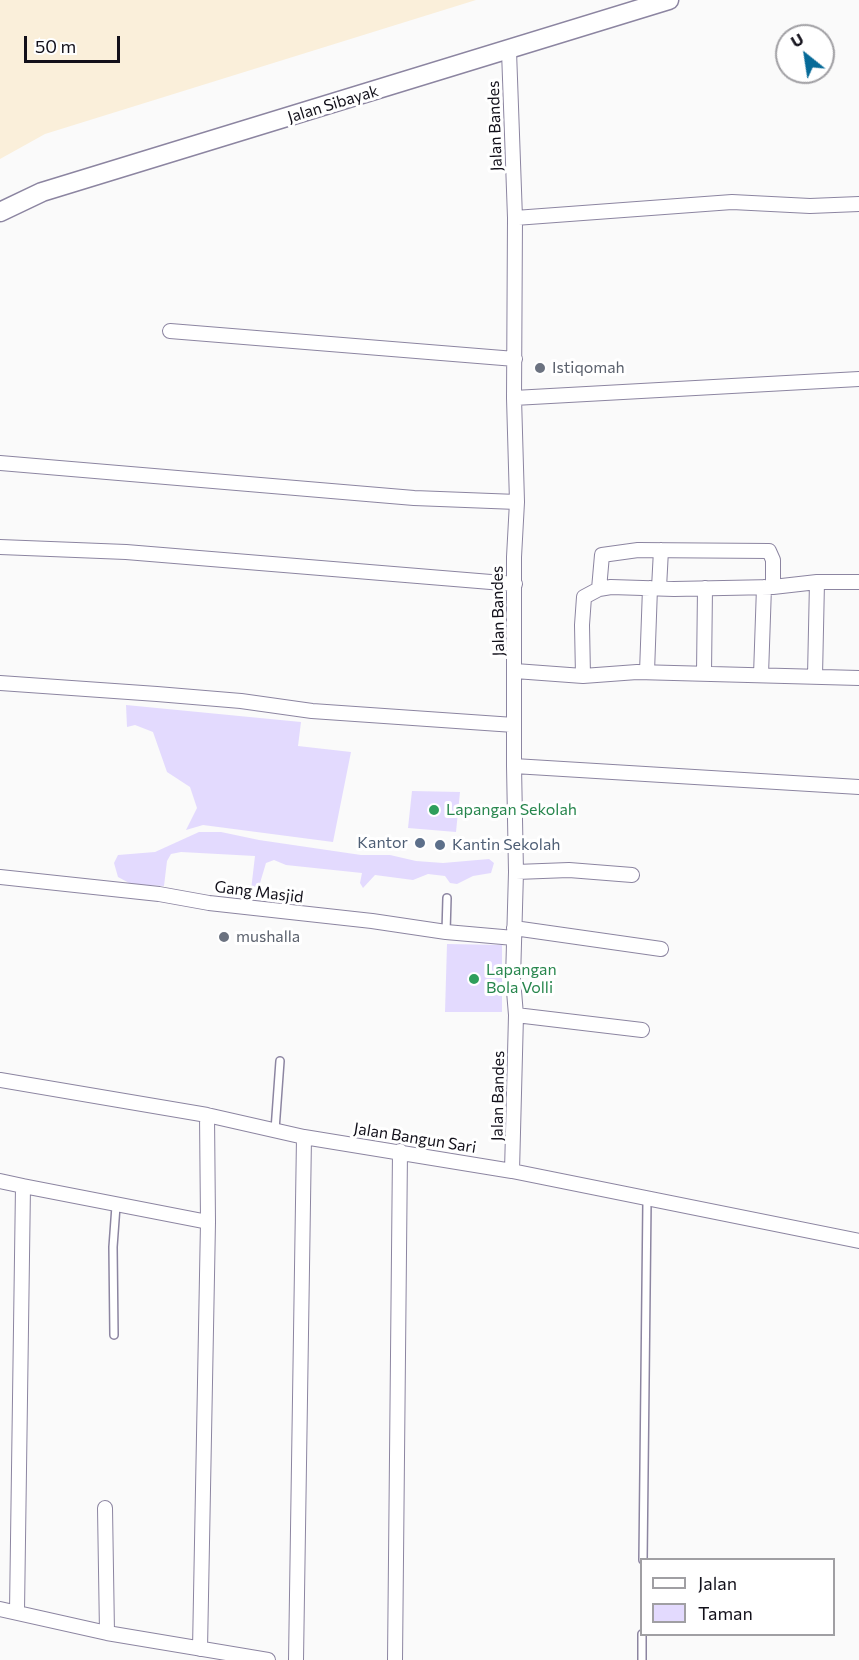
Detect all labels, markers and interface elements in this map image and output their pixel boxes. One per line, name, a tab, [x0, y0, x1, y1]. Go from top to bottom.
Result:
scale bar	[27, 24, 123, 62]
north arrow	[775, 24, 835, 84]
text: U	[787, 29, 807, 51]
text: 50 m	[35, 35, 76, 57]
street label: Jalan Bandes	[484, 80, 506, 172]
street label: Jalan Sibayak	[285, 81, 381, 127]
place label: Istiqomah	[552, 358, 625, 378]
marker: Istiqomah	[533, 361, 547, 375]
street label: Jalan Bandes	[488, 566, 508, 656]
place label: Lapangan Sekolah	[446, 800, 577, 820]
marker: Lapangan Sekolah	[427, 803, 441, 817]
place label: Kantor	[357, 833, 408, 853]
place label: Kantin Sekolah	[452, 835, 560, 855]
marker: Kantor	[413, 836, 427, 850]
marker: Kantin Sekolah	[433, 838, 447, 852]
street label: Gang Masjid	[214, 877, 304, 907]
place label: mushalla	[236, 927, 300, 947]
marker: mushalla	[217, 930, 231, 944]
place label: Lapangan Bola Volli	[486, 960, 557, 998]
marker: Lapangan Bola Volli	[467, 972, 481, 986]
street label: Jalan Bandes	[488, 1051, 508, 1141]
street label: Jalan Bangun Sari	[352, 1119, 478, 1157]
legend	[640, 1558, 835, 1636]
text: Jalan	[698, 1572, 737, 1594]
text: Taman	[698, 1602, 753, 1624]

